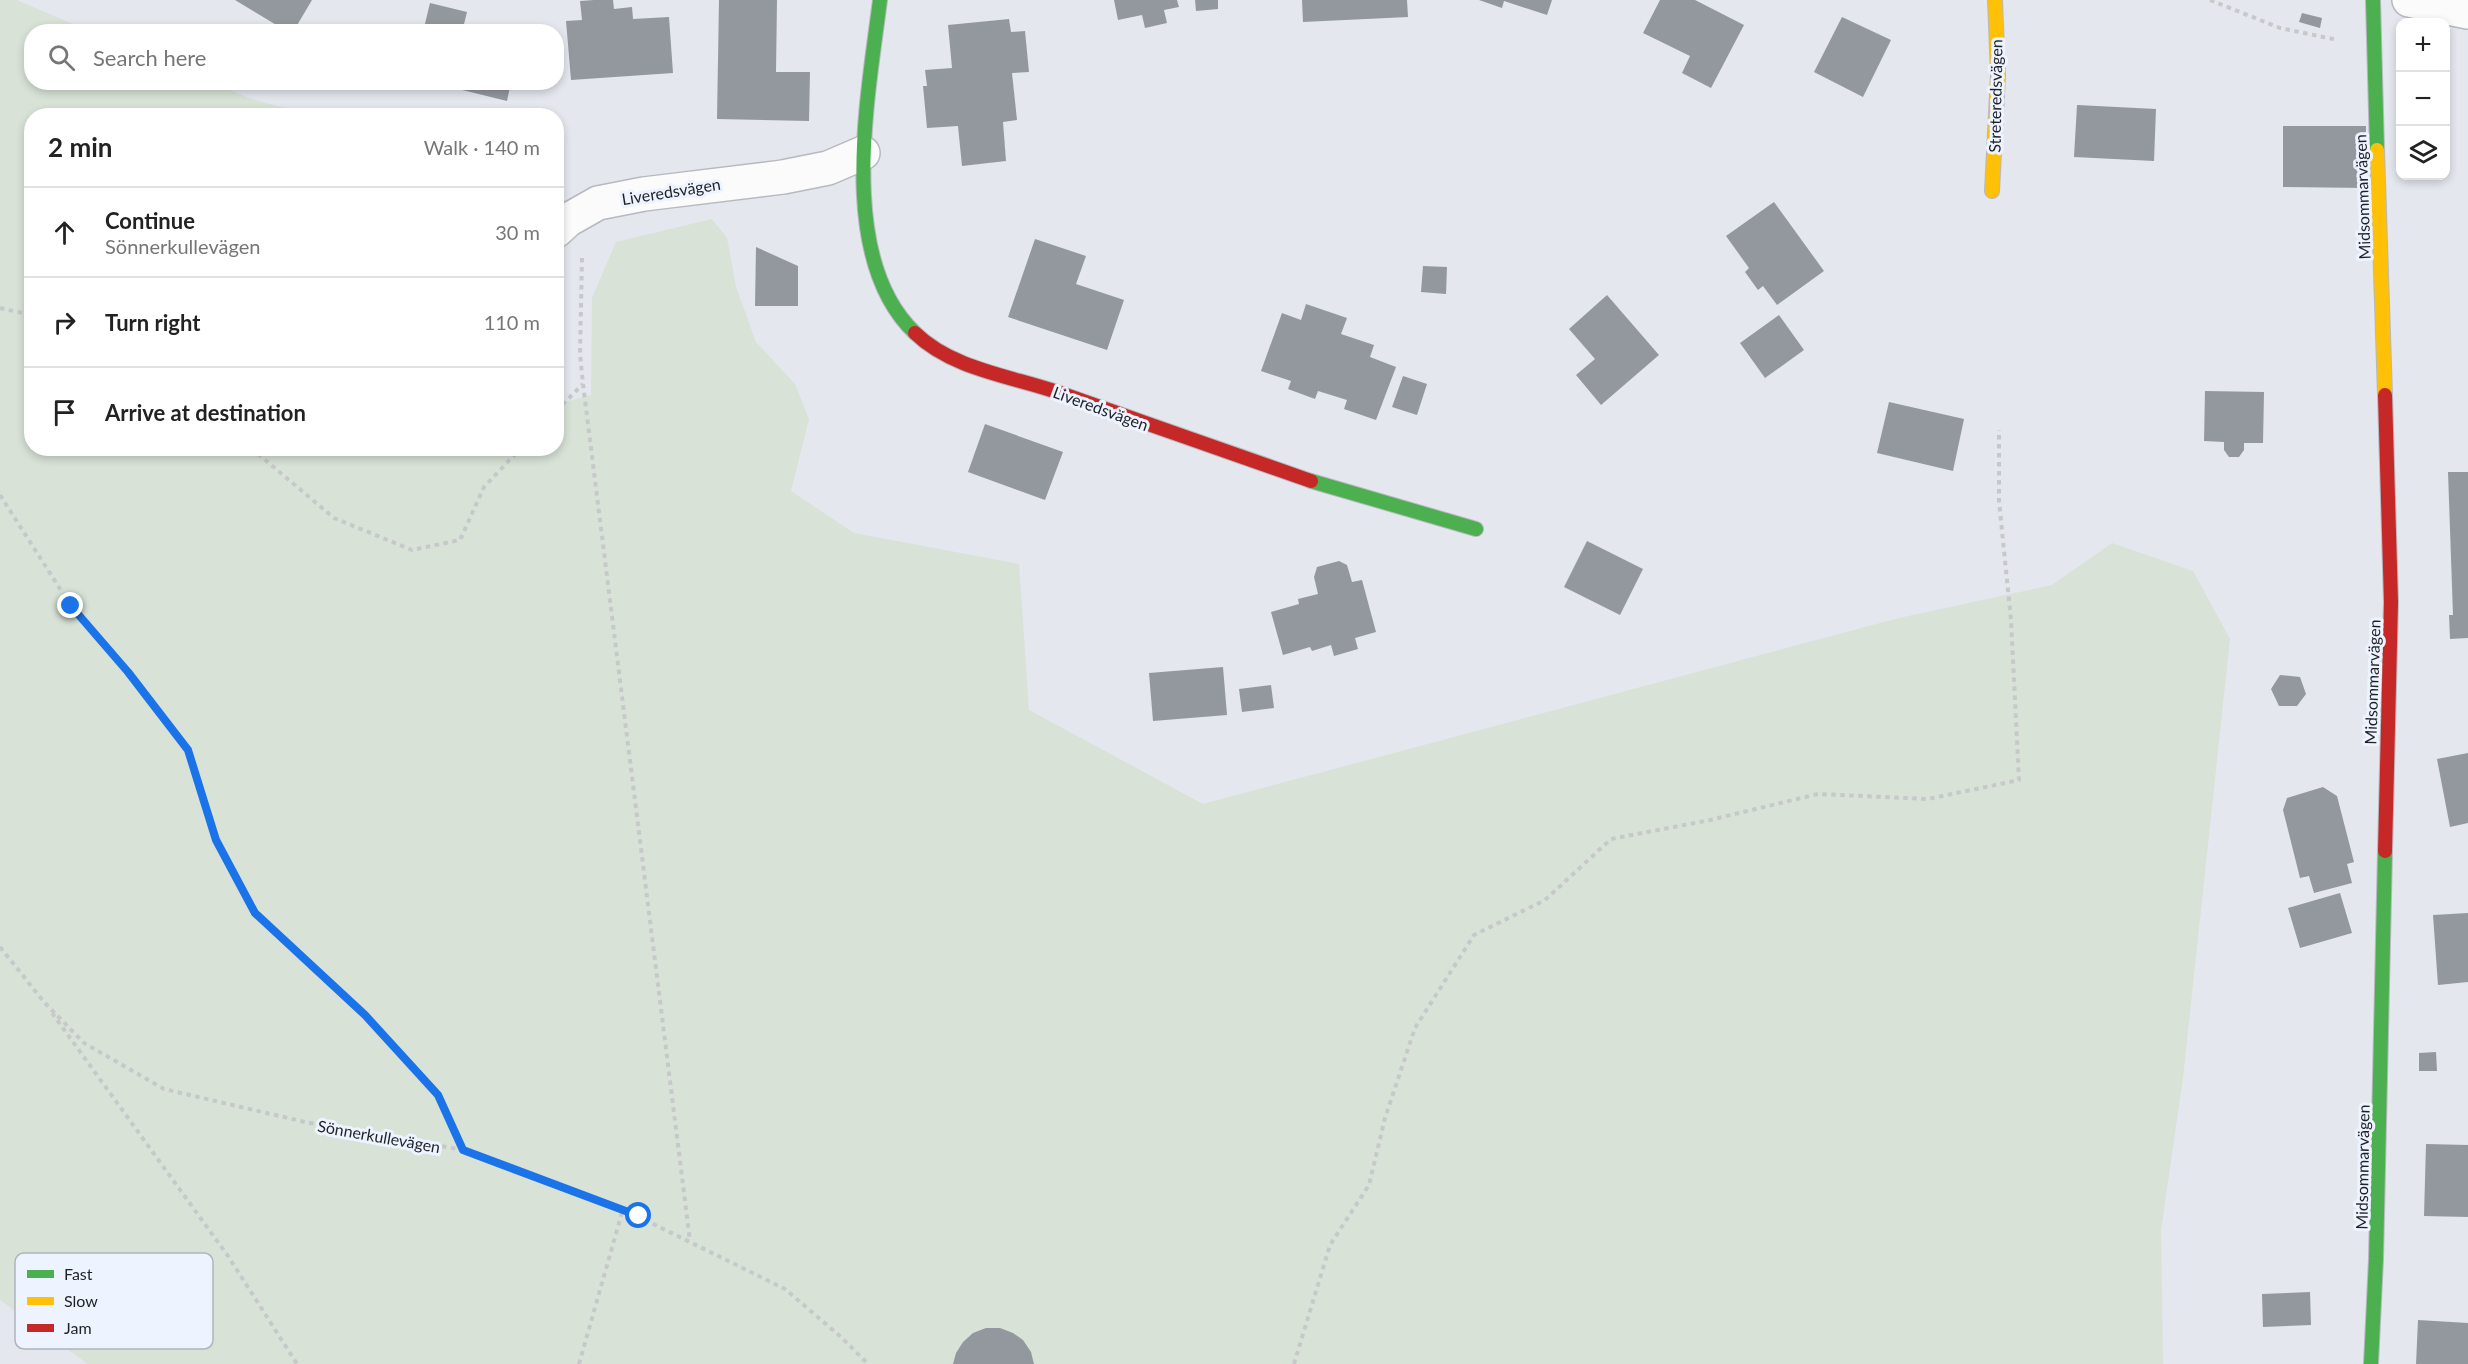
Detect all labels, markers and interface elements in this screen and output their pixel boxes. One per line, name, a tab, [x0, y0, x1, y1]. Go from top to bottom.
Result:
map controls	[2396, 18, 2450, 180]
button: +	[2396, 18, 2450, 72]
search box	[24, 24, 564, 90]
street label: Streteredsvägen	[1985, 39, 2005, 153]
icon: search	[45, 41, 78, 74]
text: Search here	[93, 44, 206, 71]
button: −	[2396, 72, 2450, 126]
button: layers	[2396, 126, 2450, 180]
text: 2 min	[48, 131, 112, 163]
street label: Midsommarvägen	[2350, 134, 2374, 260]
text: Walk · 140 m	[424, 135, 540, 159]
street label: Liveredsvägen	[620, 174, 722, 208]
text: Continue	[105, 207, 195, 234]
icon: ahead	[48, 216, 81, 249]
text: 30 m	[495, 220, 540, 244]
text: Sönnerkullevägen	[105, 234, 260, 258]
icon: right	[48, 306, 81, 339]
text: Turn right	[105, 309, 200, 336]
text: 110 m	[484, 310, 540, 334]
street label: Liveredsvägen	[1051, 382, 1151, 434]
icon: arrive	[48, 396, 81, 429]
text: Arrive at destination	[105, 399, 306, 426]
route end	[57, 592, 83, 618]
street label: Midsommarvägen	[2360, 619, 2384, 745]
street label: Midsommarvägen	[2351, 1104, 2373, 1230]
street label: Sönnerkullevägen	[316, 1116, 442, 1156]
route start	[625, 1202, 651, 1228]
legend	[15, 1253, 213, 1349]
text: Fast	[64, 1264, 93, 1283]
text: Slow	[64, 1291, 98, 1310]
text: Jam	[64, 1318, 92, 1337]

